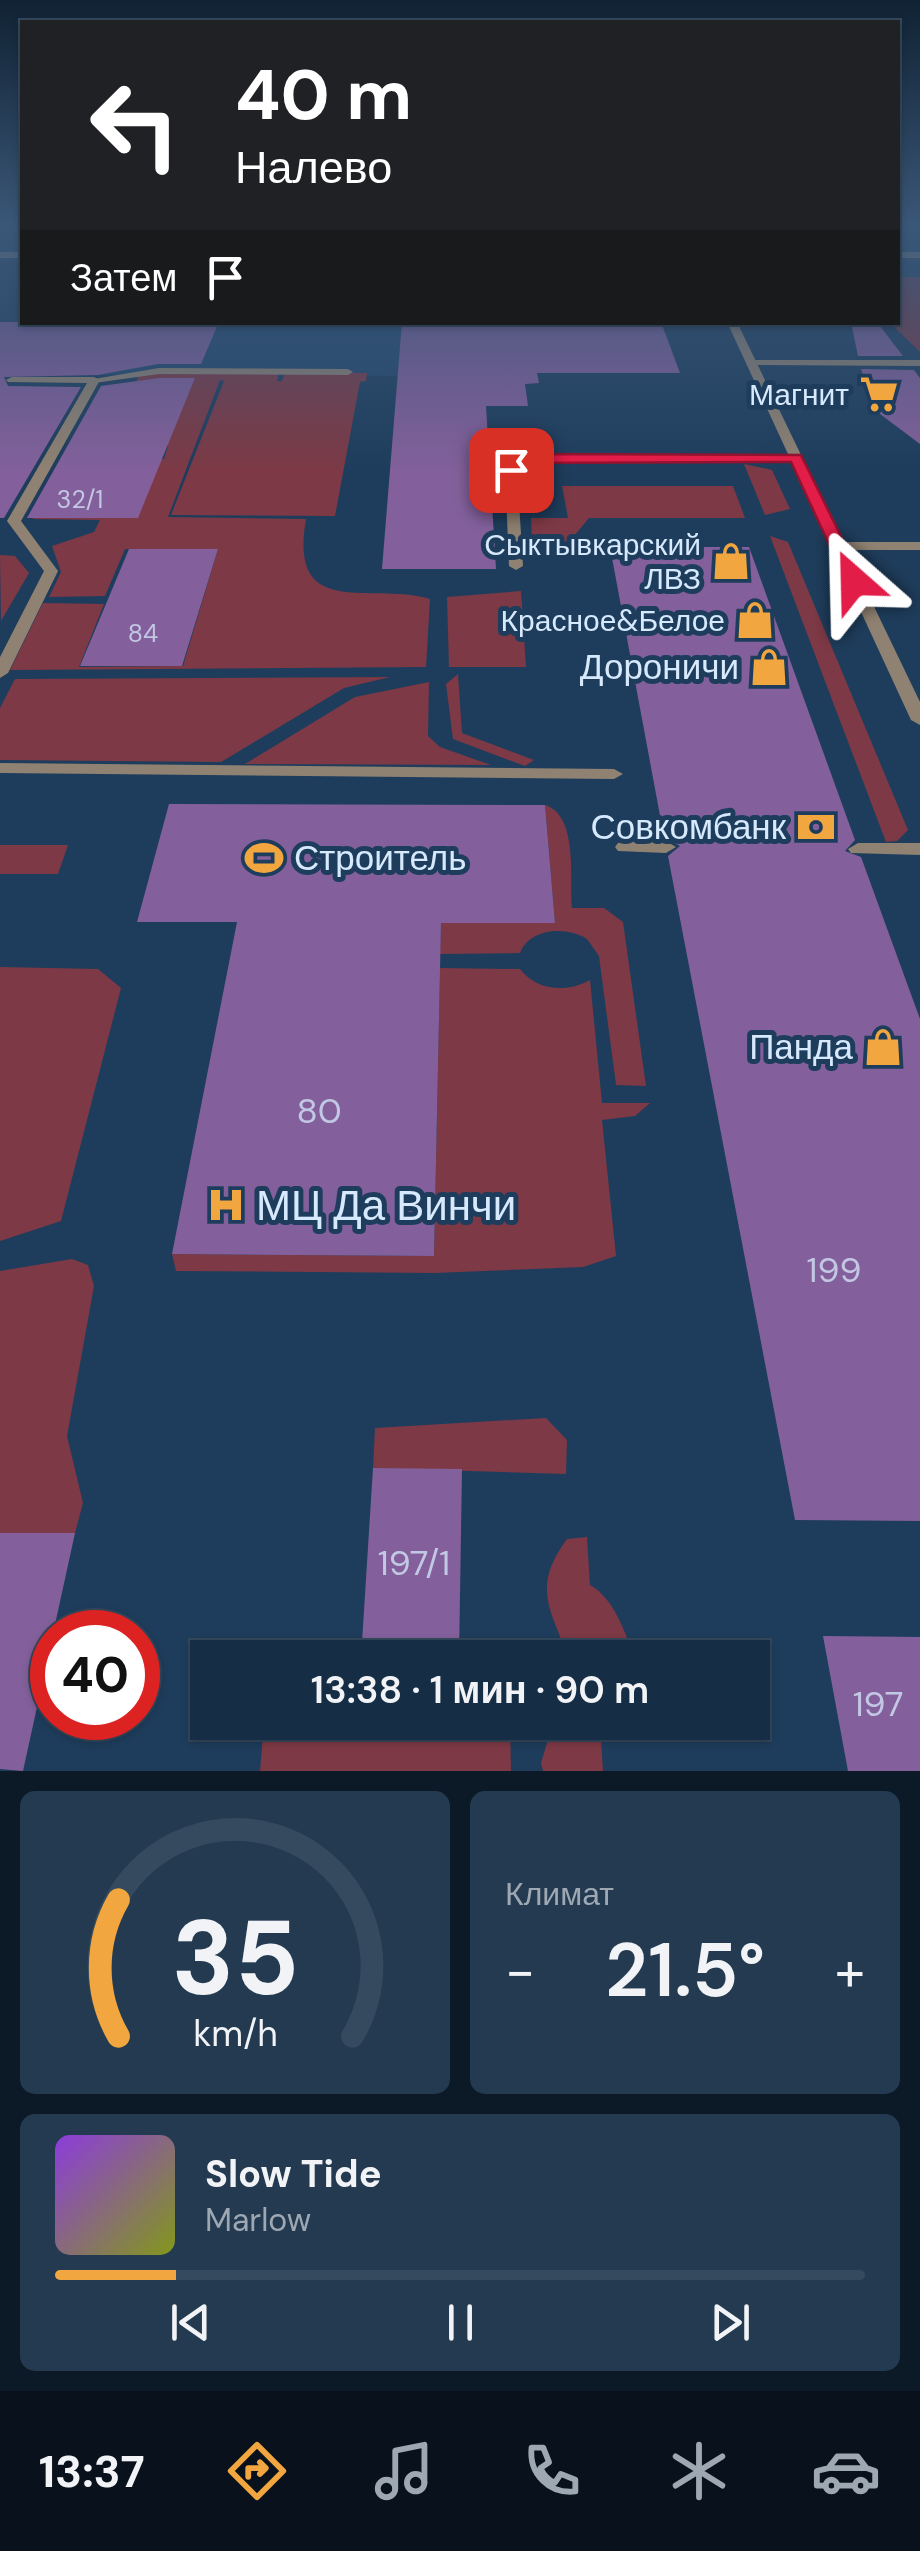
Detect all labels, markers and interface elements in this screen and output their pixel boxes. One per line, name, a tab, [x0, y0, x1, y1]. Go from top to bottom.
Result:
text: 40 m	[235, 50, 412, 141]
icon: left	[70, 60, 200, 190]
text: Налево	[235, 138, 392, 197]
icon: arrive	[198, 250, 253, 305]
text: Затем	[70, 253, 178, 303]
supermarket icon: Магнит	[858, 373, 900, 415]
place label: Магнит	[749, 375, 849, 414]
pin	[469, 428, 554, 513]
icon: arrive	[484, 443, 539, 498]
house number: 32/1	[57, 483, 103, 516]
place label: Сыктывкарский ЛВЗ	[484, 525, 701, 598]
position arrow	[802, 529, 906, 633]
shop icon: Сыктывкарский ЛВЗ	[710, 540, 752, 582]
shop icon: Красное&Белое	[734, 599, 776, 641]
place label: Красное&Белое	[501, 601, 725, 640]
house number: 84	[128, 617, 158, 650]
place label: Дороничи	[580, 644, 739, 690]
shop icon: Дороничи	[748, 646, 790, 688]
place label: Совкомбанк	[590, 804, 787, 850]
bank icon: Совкомбанк	[795, 806, 837, 848]
place label: Строитель	[294, 835, 466, 881]
sports icon: Строитель	[243, 837, 285, 879]
place label: Панда	[749, 1024, 854, 1070]
shop icon: Панда	[862, 1026, 904, 1068]
house number: 80	[296, 1088, 342, 1134]
place label: МЦ Да Винчи	[256, 1178, 516, 1233]
hospital icon: МЦ Да Винчи	[205, 1184, 247, 1226]
house number: 199	[807, 1247, 861, 1293]
house number: 197/1	[378, 1540, 450, 1586]
speed limit sign: 40	[30, 1610, 160, 1740]
text: 13:38 · 1 мин · 90 m	[311, 1665, 649, 1715]
house number: 197	[853, 1681, 903, 1727]
text: Климат	[505, 1873, 614, 1915]
text: 35	[171, 1891, 299, 2026]
text: 21.5°	[605, 1922, 765, 2019]
text: −	[505, 1935, 535, 2007]
text: +	[835, 1935, 865, 2007]
text: km/h	[193, 2011, 277, 2057]
text: Slow Tide	[205, 2149, 382, 2199]
text: Marlow	[205, 2199, 311, 2241]
icon: previous	[163, 2295, 218, 2350]
icon: pause	[433, 2295, 488, 2350]
icon: next	[703, 2295, 758, 2350]
icon: directions	[222, 2436, 292, 2506]
icon: music	[369, 2436, 439, 2506]
icon: phone	[517, 2436, 587, 2506]
icon: climate	[664, 2436, 734, 2506]
icon: car	[811, 2436, 881, 2506]
text: 13:37	[39, 2442, 145, 2501]

